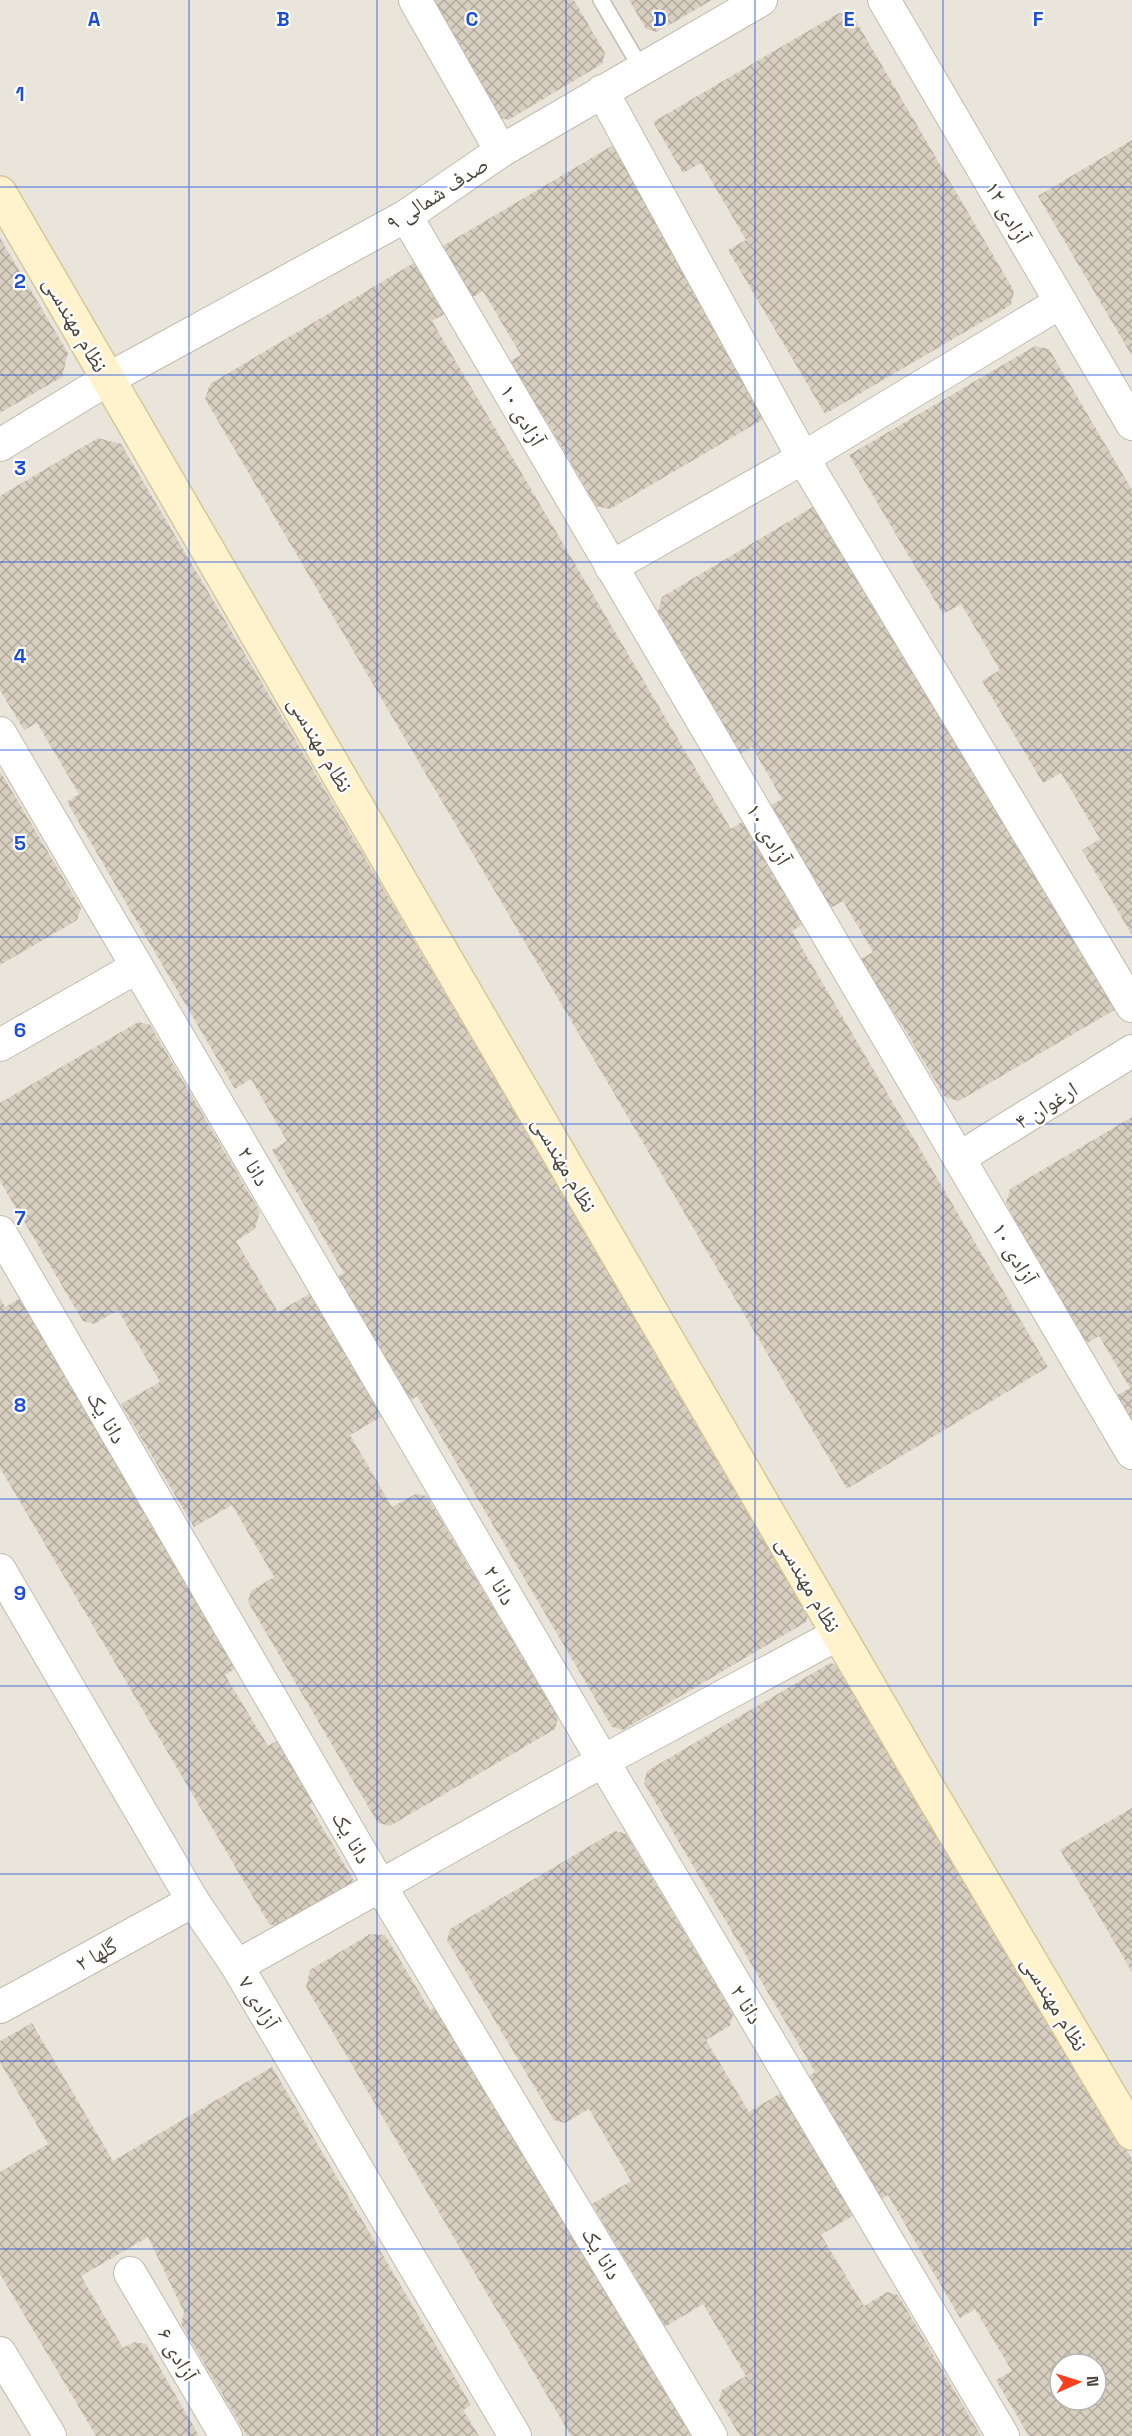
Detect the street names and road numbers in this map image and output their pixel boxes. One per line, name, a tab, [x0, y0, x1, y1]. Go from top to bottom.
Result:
street label: صدف شمالی ۹	[381, 150, 493, 236]
street label: آزادی ۱۲	[979, 176, 1037, 248]
street label: نظام مهندسی	[36, 271, 115, 378]
street label: آزادی ۱۰	[494, 379, 552, 451]
street label: نظام مهندسی	[281, 691, 360, 798]
street label: آزادی ۱۰	[740, 798, 798, 870]
street label: ارغوان ۴	[1009, 1075, 1083, 1135]
street label: نظام مهندسی	[525, 1111, 604, 1218]
street label: دانا ۲	[231, 1141, 277, 1191]
street label: آزادی ۱۰	[986, 1217, 1044, 1289]
street label: دانا یک	[81, 1386, 133, 1448]
street label: نظام مهندسی	[769, 1531, 848, 1638]
street label: دانا ۲	[477, 1560, 523, 1610]
street label: دانا یک	[326, 1806, 378, 1868]
street label: گلها ۲	[70, 1931, 122, 1977]
street label: نظام مهندسی	[1015, 1950, 1094, 2056]
street label: آزادی ۷	[232, 1970, 286, 2034]
street label: دانا ۲	[724, 1979, 770, 2029]
street label: دانا یک	[576, 2222, 628, 2284]
street label: آزادی ۶	[152, 2322, 205, 2386]

